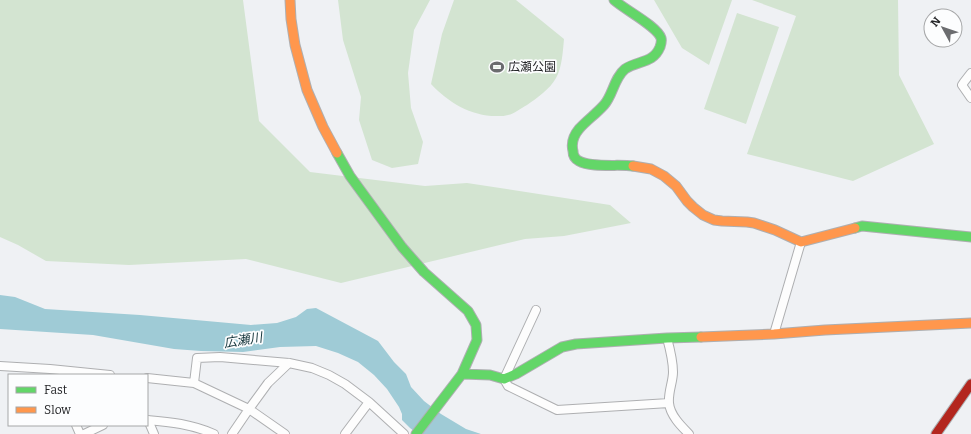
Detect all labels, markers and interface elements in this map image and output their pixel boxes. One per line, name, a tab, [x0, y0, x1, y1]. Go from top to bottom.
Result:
north arrow	[923, 8, 963, 48]
text: N	[928, 14, 944, 29]
sports icon: 広瀬公園	[489, 59, 505, 75]
place label: 広瀬公園	[508, 60, 556, 74]
water label: 広瀬川	[223, 329, 265, 350]
legend	[8, 374, 148, 426]
text: Fast	[44, 383, 68, 397]
text: Slow	[44, 403, 71, 417]

